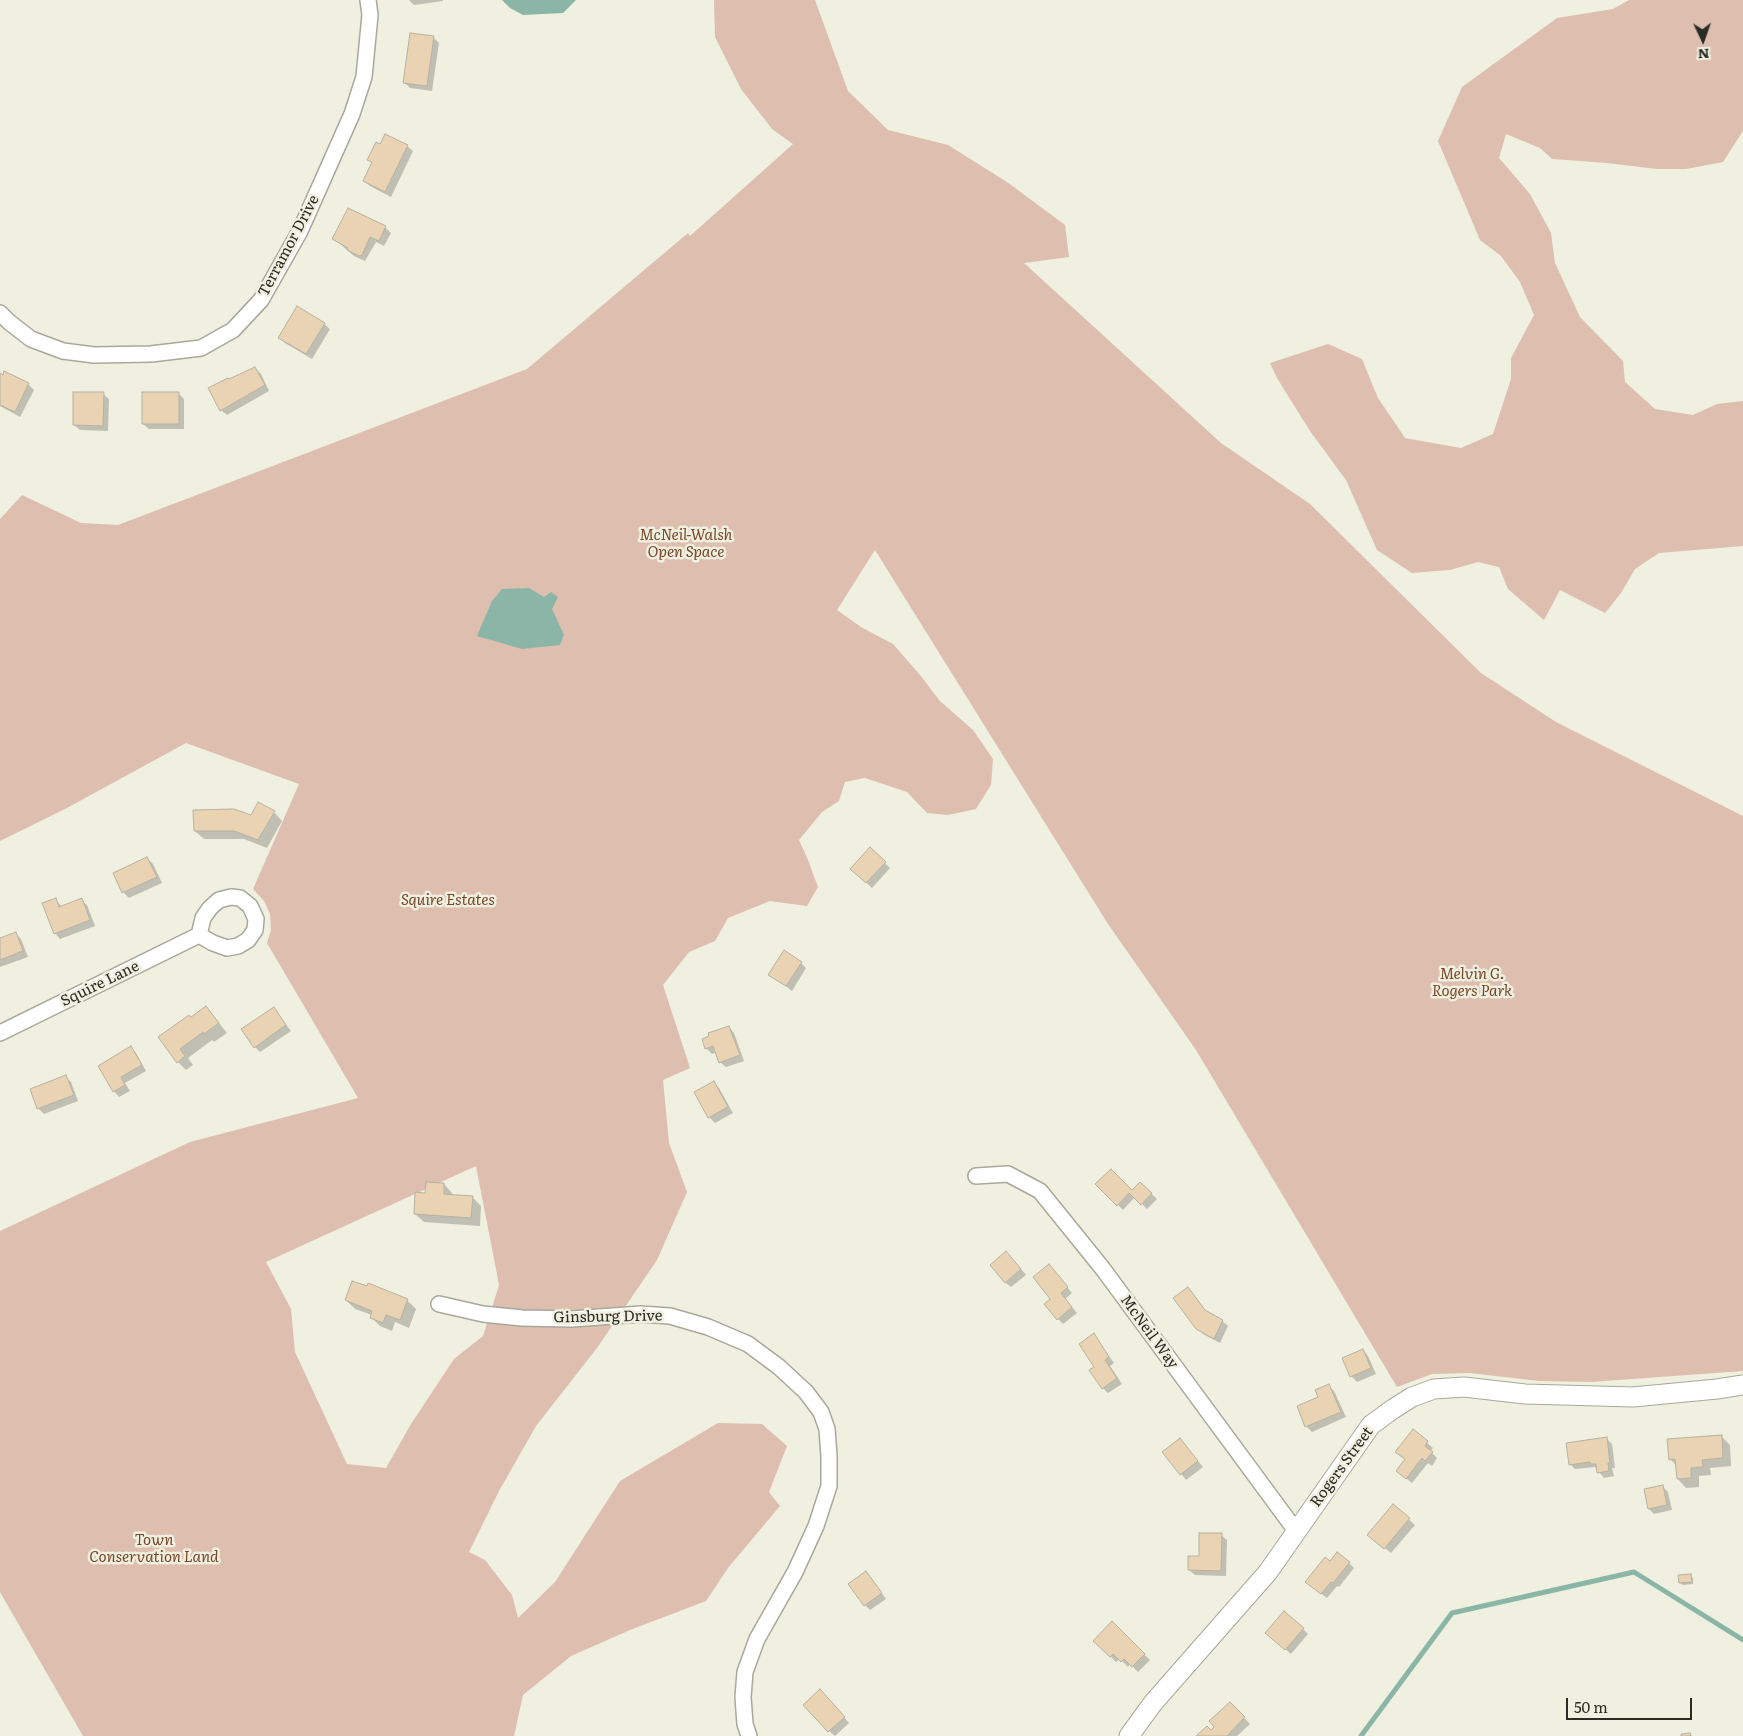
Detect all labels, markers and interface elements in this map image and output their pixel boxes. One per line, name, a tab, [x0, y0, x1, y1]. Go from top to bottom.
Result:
north arrow	[1678, 15, 1728, 65]
text: N	[1697, 45, 1710, 65]
street label: Terramor Drive	[255, 192, 323, 300]
park label: McNeil-Walsh Open Space	[640, 527, 732, 562]
park label: Squire Estates	[401, 892, 495, 910]
street label: Squire Lane	[58, 957, 142, 1011]
park label: Melvin G. Rogers Park	[1432, 966, 1512, 1001]
street label: McNeil Way	[1116, 1292, 1182, 1372]
street label: Ginsburg Drive	[553, 1307, 663, 1327]
street label: Rogers Street	[1307, 1423, 1377, 1511]
park label: Town Conservation Land	[89, 1532, 219, 1567]
scale bar	[1568, 1688, 1694, 1720]
text: 50 m	[1574, 1695, 1608, 1718]

